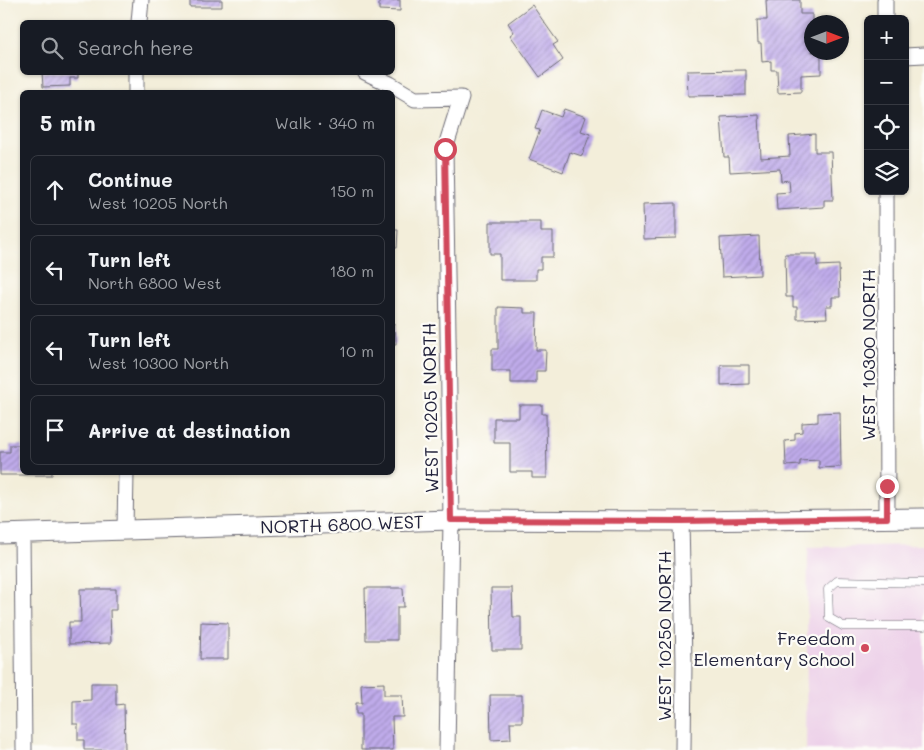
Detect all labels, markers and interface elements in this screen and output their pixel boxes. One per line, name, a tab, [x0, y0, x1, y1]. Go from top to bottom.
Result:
north arrow	[804, 15, 849, 60]
map controls	[864, 15, 909, 195]
button: +	[864, 15, 909, 60]
search box	[20, 20, 395, 75]
icon: search	[38, 34, 66, 62]
text: Search here	[78, 35, 194, 60]
button: −	[864, 60, 909, 105]
button: locate	[864, 105, 909, 150]
text: 5 min	[40, 109, 96, 136]
text: Walk · 340 m	[275, 112, 375, 133]
route start	[434, 138, 457, 161]
button: layers	[864, 150, 909, 195]
text: Continue	[88, 167, 173, 192]
icon: ahead	[41, 176, 69, 204]
text: 150 m	[330, 180, 374, 201]
text: West 10205 North	[88, 192, 228, 213]
text: Turn left	[88, 247, 171, 272]
icon: left	[41, 256, 69, 284]
text: 180 m	[329, 260, 374, 281]
street label: WEST 10300 NORTH	[856, 269, 880, 441]
text: North 6800 West	[88, 272, 222, 293]
street label: WEST 10205 NORTH	[417, 323, 443, 493]
text: Turn left	[88, 327, 171, 352]
icon: left	[41, 336, 69, 364]
text: 10 m	[339, 340, 374, 361]
text: West 10300 North	[88, 352, 229, 373]
icon: arrive	[41, 416, 69, 444]
text: Arrive at destination	[88, 418, 291, 443]
route end	[876, 475, 899, 498]
street label: NORTH 6800 WEST	[260, 509, 424, 539]
street label: WEST 10250 NORTH	[652, 551, 676, 721]
place label: Freedom Elementary School	[694, 626, 855, 671]
marker: Freedom Elementary School	[859, 642, 871, 654]

